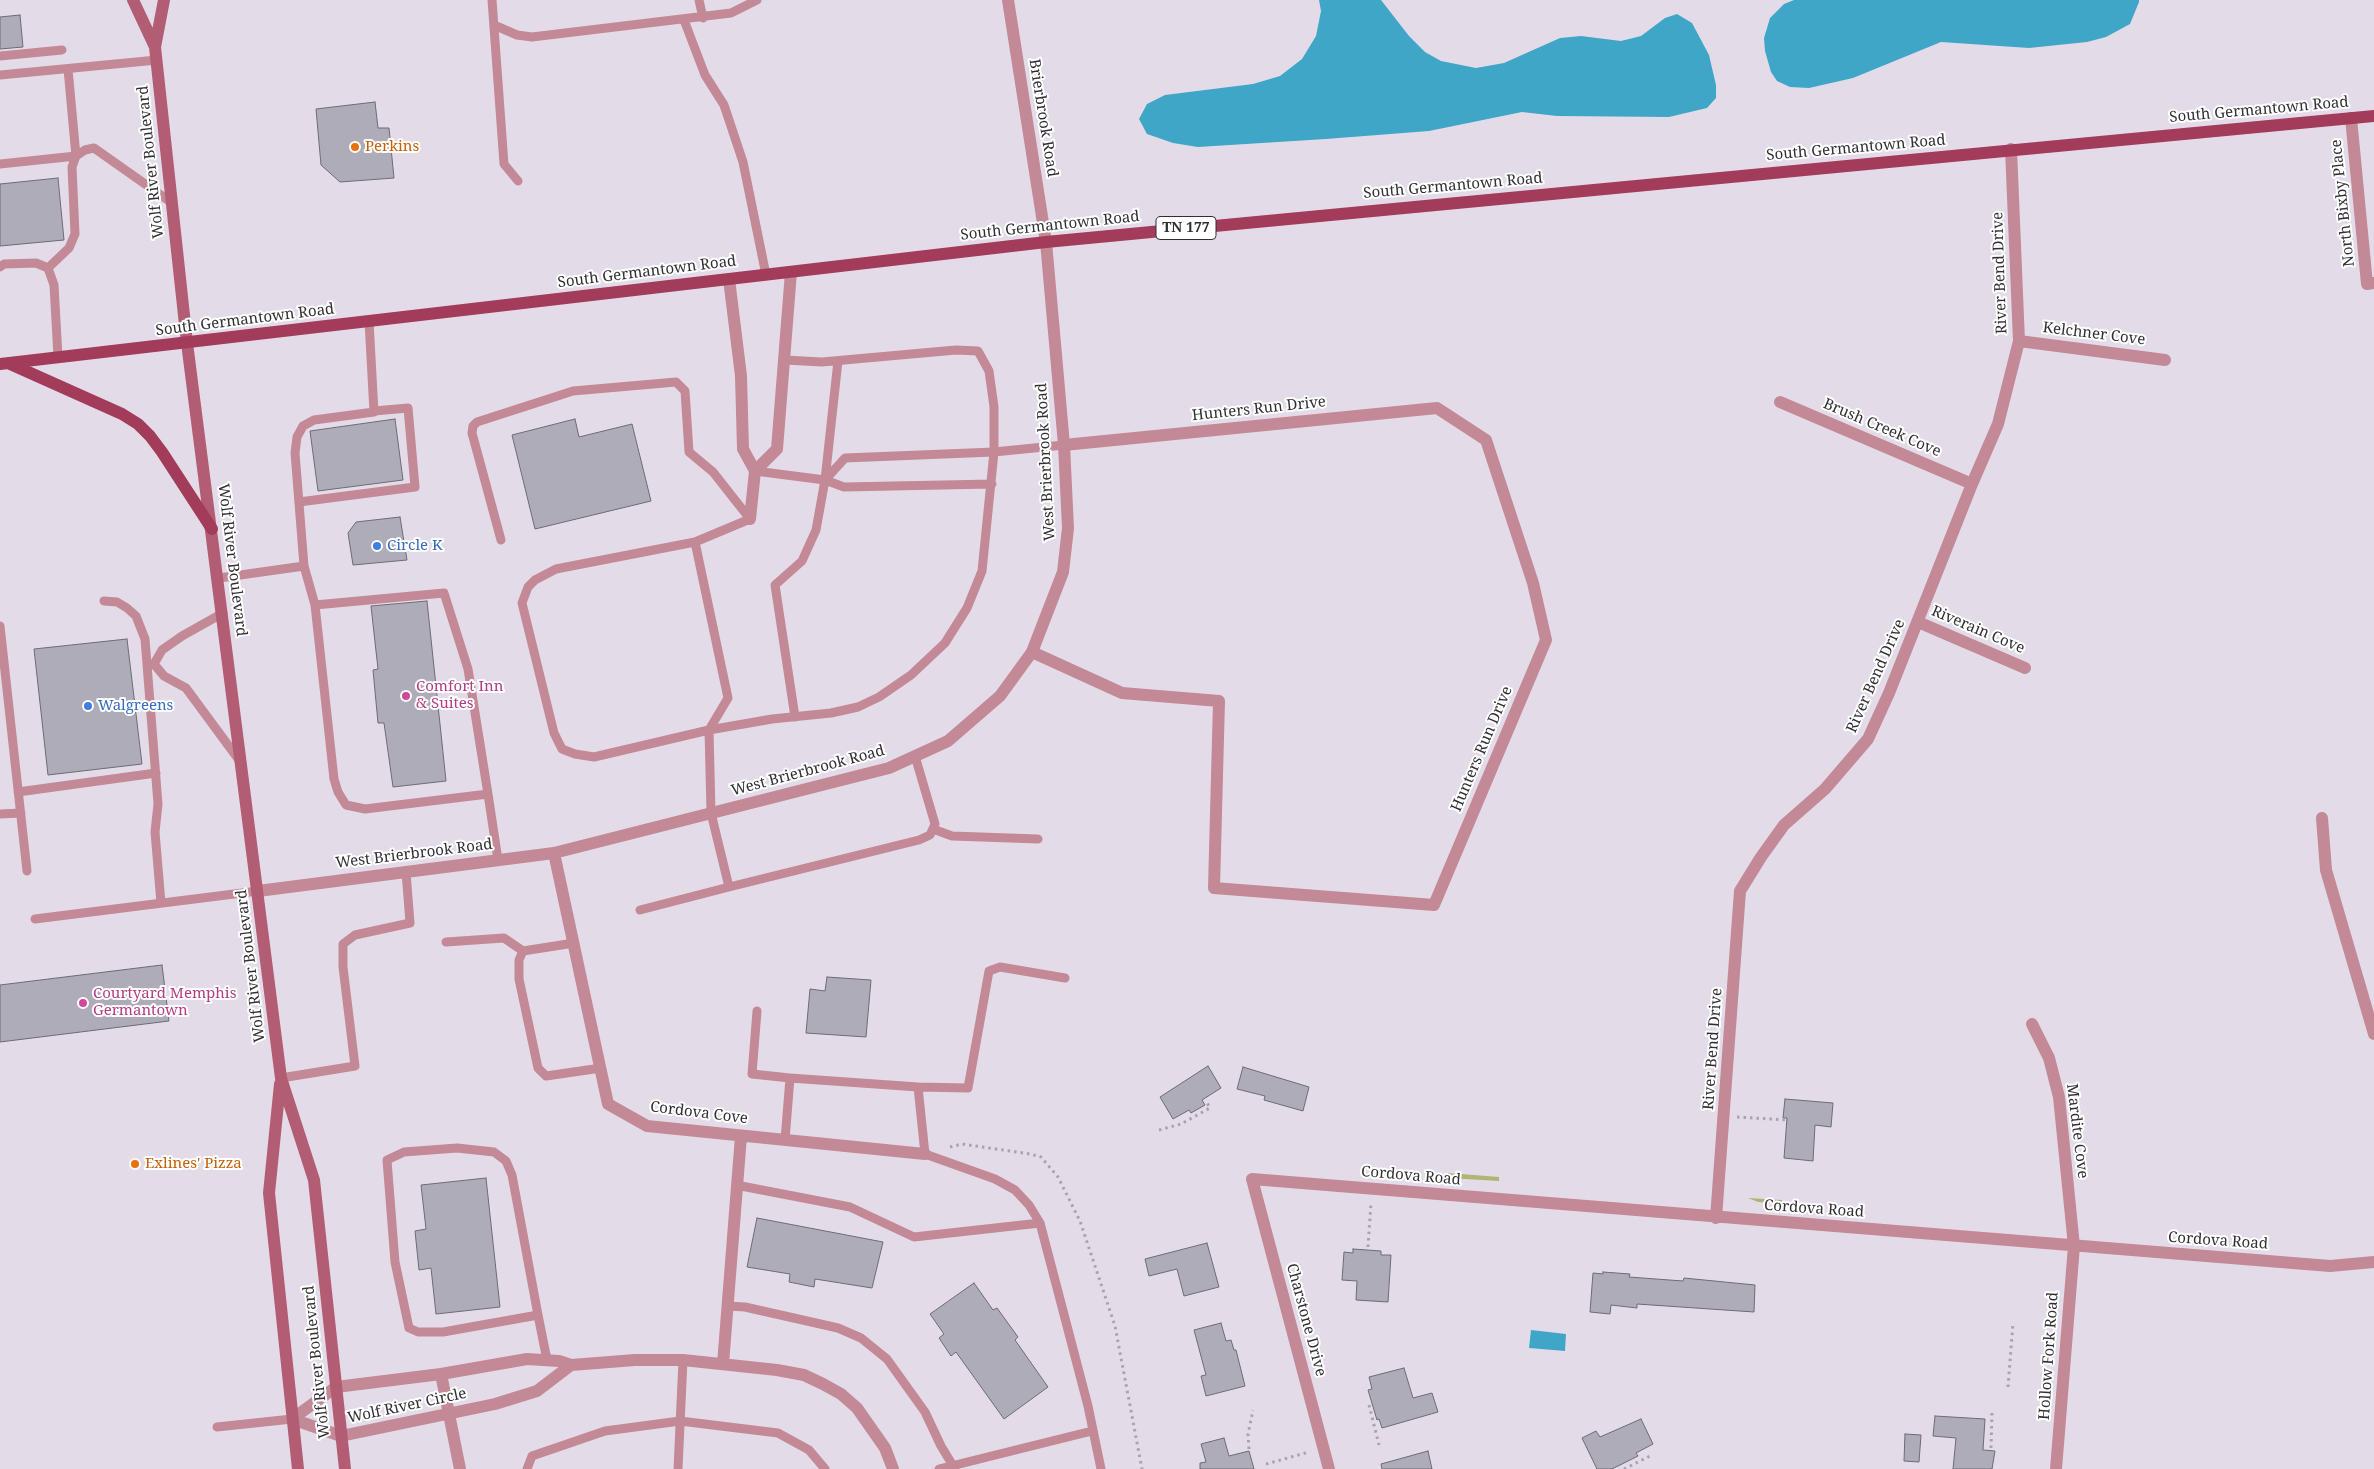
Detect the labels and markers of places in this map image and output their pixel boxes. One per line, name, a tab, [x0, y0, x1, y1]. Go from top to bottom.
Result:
place label: Perkins	[365, 138, 419, 156]
marker: Perkins	[349, 141, 361, 153]
place label: Circle K	[387, 537, 443, 555]
marker: Circle K	[371, 540, 383, 552]
place label: Comfort Inn & Suites	[416, 678, 503, 713]
marker: Comfort Inn & Suites	[400, 690, 412, 702]
place label: Walgreens	[98, 697, 173, 715]
marker: Walgreens	[82, 700, 94, 712]
place label: Courtyard Memphis Germantown	[93, 985, 236, 1020]
marker: Courtyard Memphis Germantown	[77, 997, 89, 1009]
place label: Exlines' Pizza	[145, 1155, 242, 1173]
marker: Exlines' Pizza	[129, 1158, 141, 1170]

